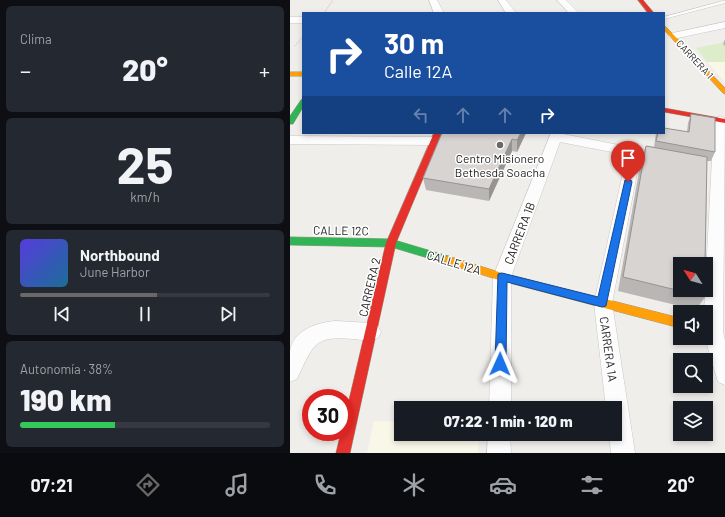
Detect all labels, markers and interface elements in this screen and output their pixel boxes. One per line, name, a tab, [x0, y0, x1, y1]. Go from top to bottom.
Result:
text: 30 m	[384, 26, 444, 60]
icon: right	[318, 28, 370, 80]
text: Clima	[20, 31, 52, 47]
street label: CARRERA 1	[674, 37, 716, 81]
text: 20°	[122, 51, 168, 87]
text: −	[20, 57, 31, 83]
text: +	[259, 57, 270, 83]
text: Calle 12A	[384, 60, 452, 82]
icon: left	[410, 104, 432, 126]
icon: ahead	[452, 104, 474, 126]
icon: ahead	[494, 104, 516, 126]
icon: right	[536, 104, 558, 126]
text: 25	[116, 132, 174, 194]
marker: Centro Misionero Bethesda Soacha	[495, 140, 505, 150]
pin	[611, 141, 645, 182]
icon: arrive	[617, 147, 639, 169]
place label: Centro Misionero Bethesda Soacha	[455, 151, 545, 179]
text: km/h	[130, 189, 160, 205]
street label: CARRERA 1B	[501, 200, 537, 266]
street label: CALLE 12C	[313, 223, 369, 237]
text: Northbound	[80, 246, 160, 264]
street label: CALLE 12A	[425, 247, 483, 277]
street label: CARRERA 2	[355, 256, 383, 318]
north arrow	[673, 257, 713, 297]
map controls	[673, 257, 713, 441]
text: June Harbor	[80, 264, 150, 280]
icon: previous	[51, 303, 73, 325]
icon: pause	[134, 303, 156, 325]
icon: next	[217, 303, 239, 325]
button: sound	[673, 305, 713, 345]
street label: CARRERA 1A	[598, 316, 620, 382]
position arrow	[479, 343, 521, 385]
button: search	[673, 353, 713, 393]
text: Autonomía · 38%	[20, 361, 113, 377]
text: 190 km	[20, 381, 111, 417]
speed limit sign: 30	[302, 389, 354, 441]
button: layers	[673, 401, 713, 441]
text: 07:22 · 1 min · 120 m	[443, 412, 573, 430]
icon: directions	[134, 471, 162, 499]
icon: music	[223, 471, 251, 499]
icon: phone	[311, 471, 339, 499]
icon: climate	[400, 471, 428, 499]
icon: car	[489, 471, 517, 499]
icon: filters	[578, 471, 606, 499]
text: 07:21	[30, 474, 73, 496]
text: 20°	[667, 474, 694, 496]

